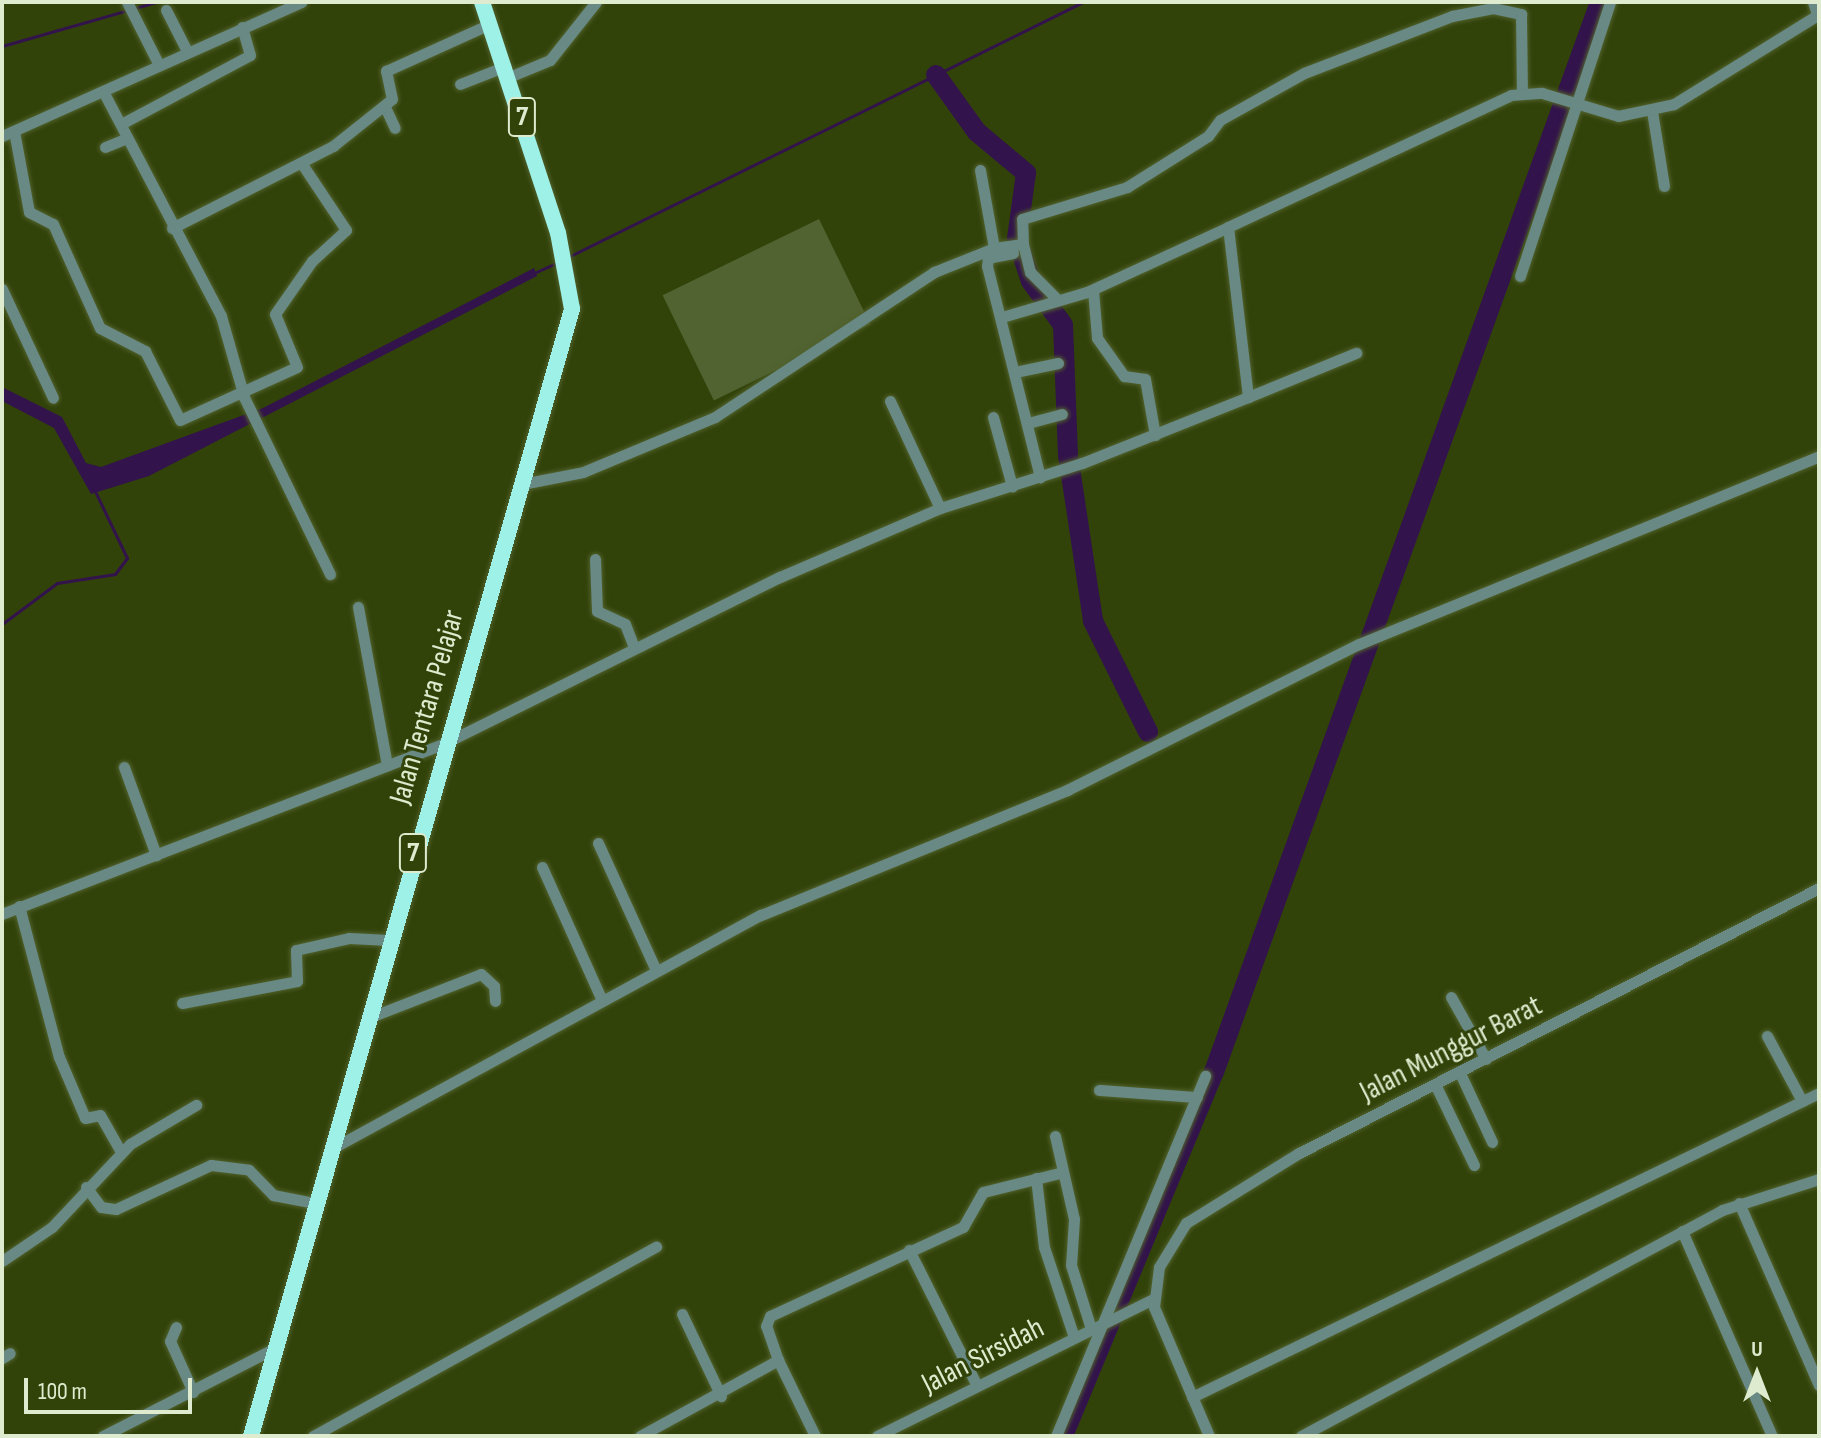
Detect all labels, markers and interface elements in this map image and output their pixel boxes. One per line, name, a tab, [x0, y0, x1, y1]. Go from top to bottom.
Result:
road number: 7	[506, 93, 538, 141]
street label: Jalan Tentara Pelajar	[382, 606, 472, 808]
road number: 7	[397, 829, 429, 877]
street label: Jalan Munggur Barat	[1354, 988, 1548, 1110]
street label: Jalan Sirsidah	[916, 1310, 1050, 1402]
north arrow	[1717, 1334, 1797, 1414]
text: U	[1751, 1336, 1763, 1363]
scale bar	[28, 1362, 196, 1412]
text: 100 m	[38, 1377, 87, 1406]

